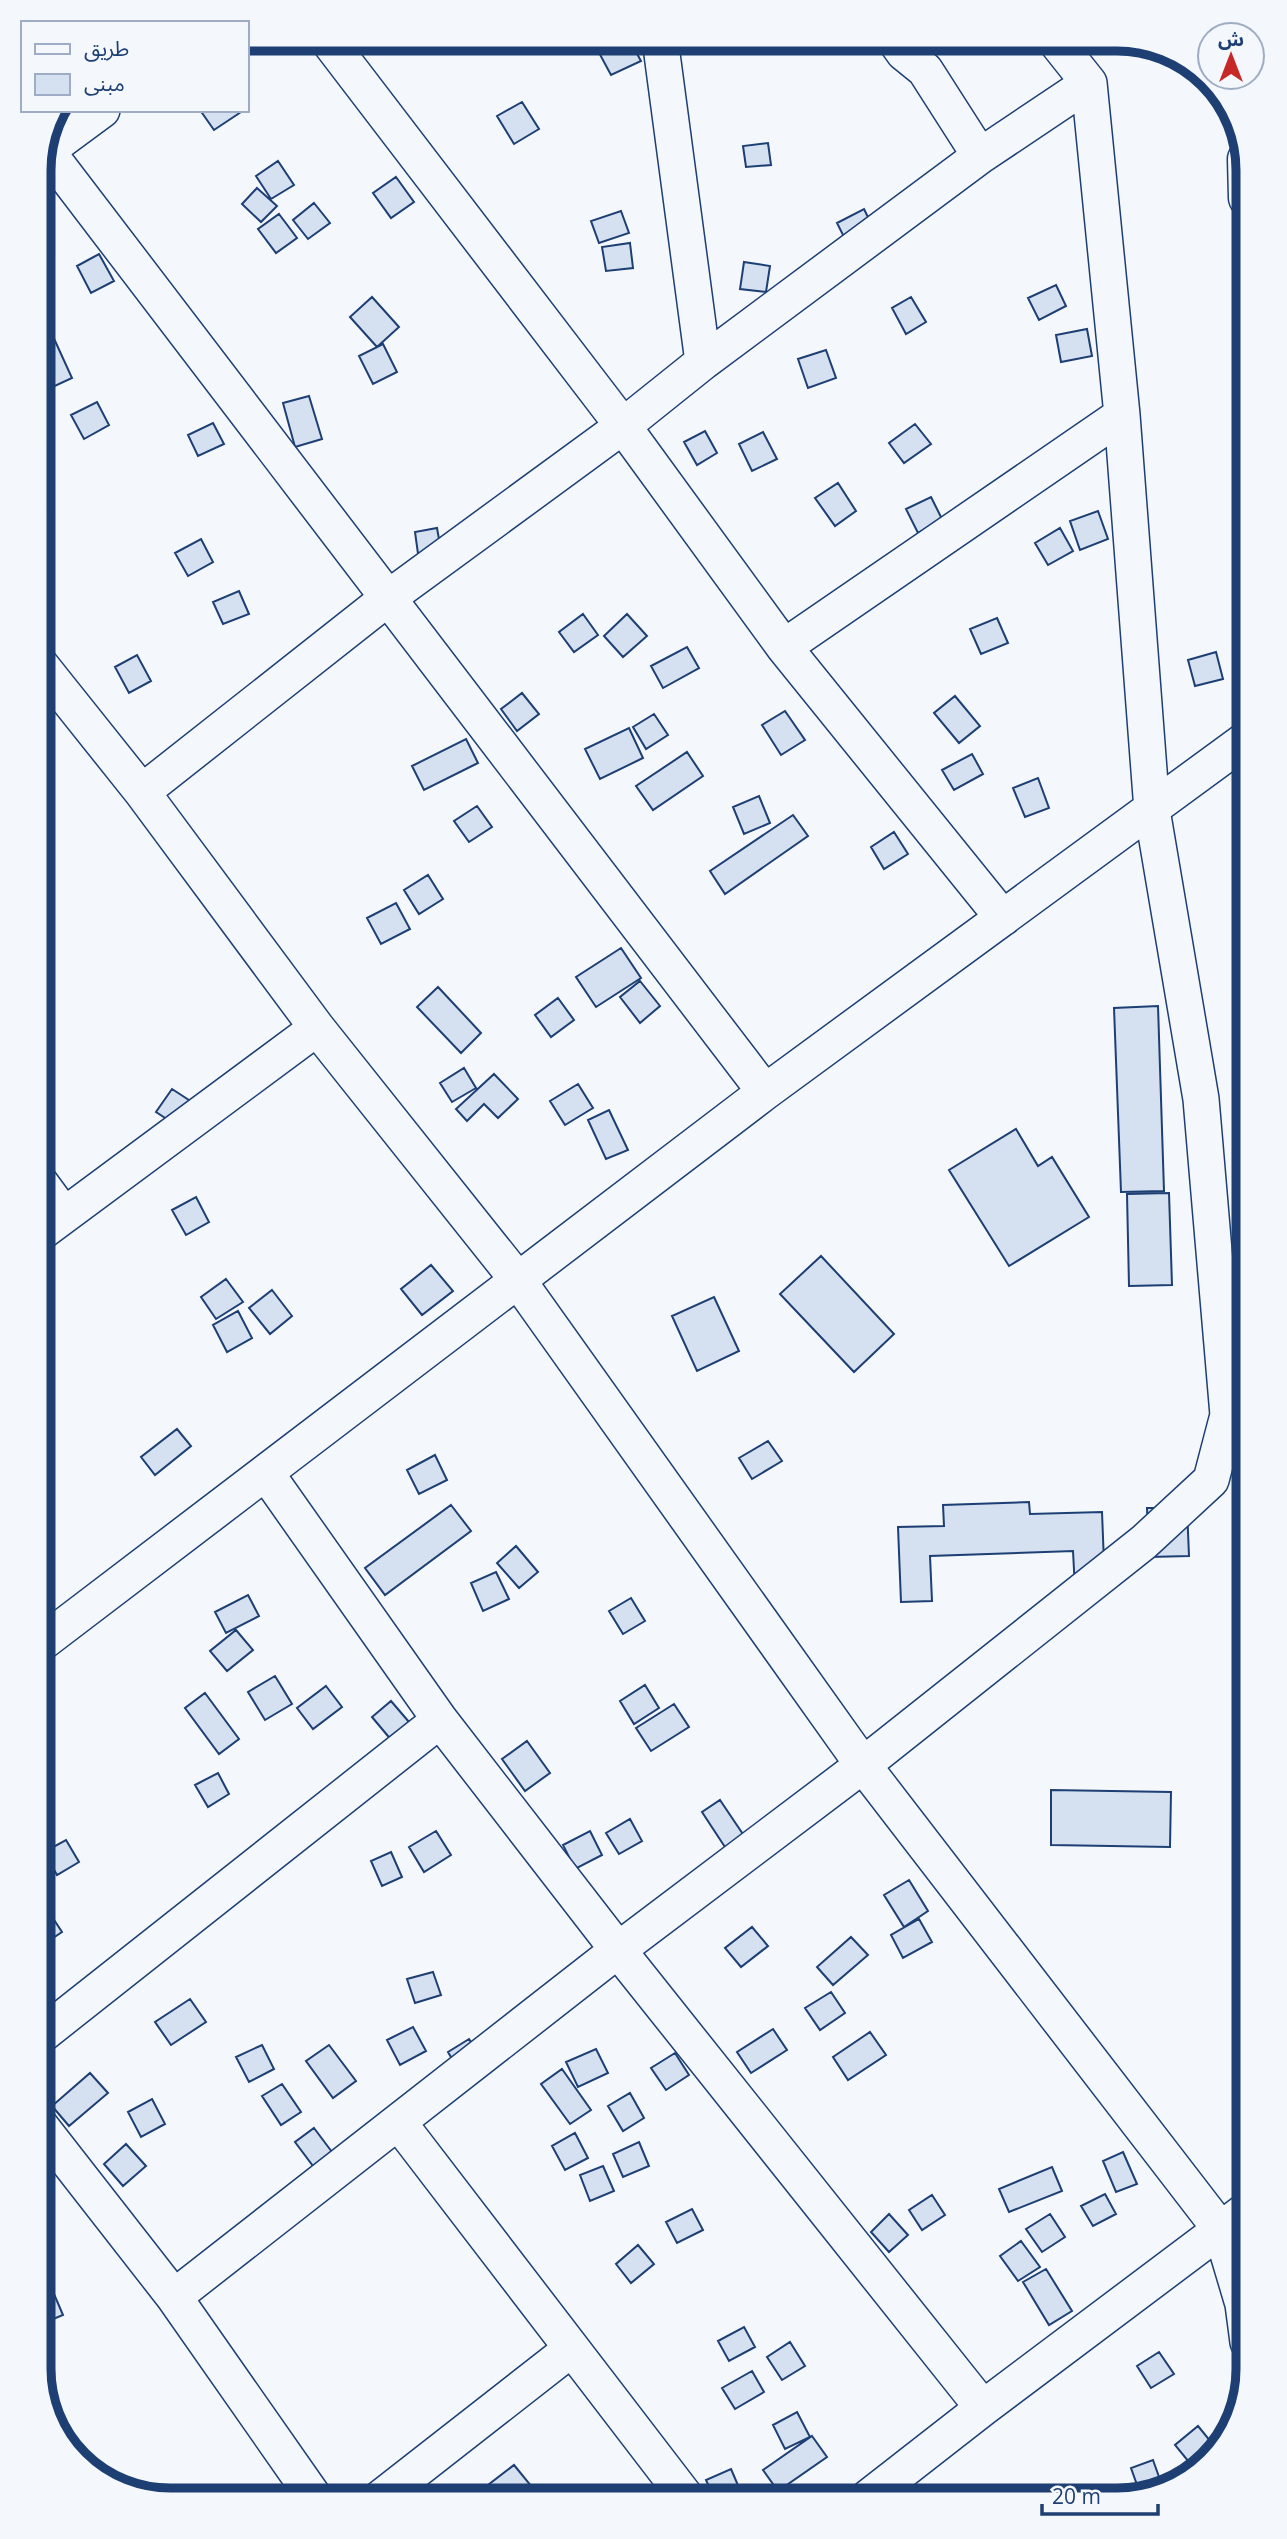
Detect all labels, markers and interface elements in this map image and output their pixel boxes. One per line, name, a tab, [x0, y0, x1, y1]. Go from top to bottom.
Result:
legend	[21, 21, 248, 112]
north arrow	[1196, 21, 1266, 91]
text: ش	[1218, 26, 1244, 52]
text: طريق	[84, 34, 129, 62]
text: مبنى	[84, 69, 125, 97]
scale bar	[1042, 2472, 1158, 2516]
text: 20 m	[1052, 2482, 1101, 2510]

